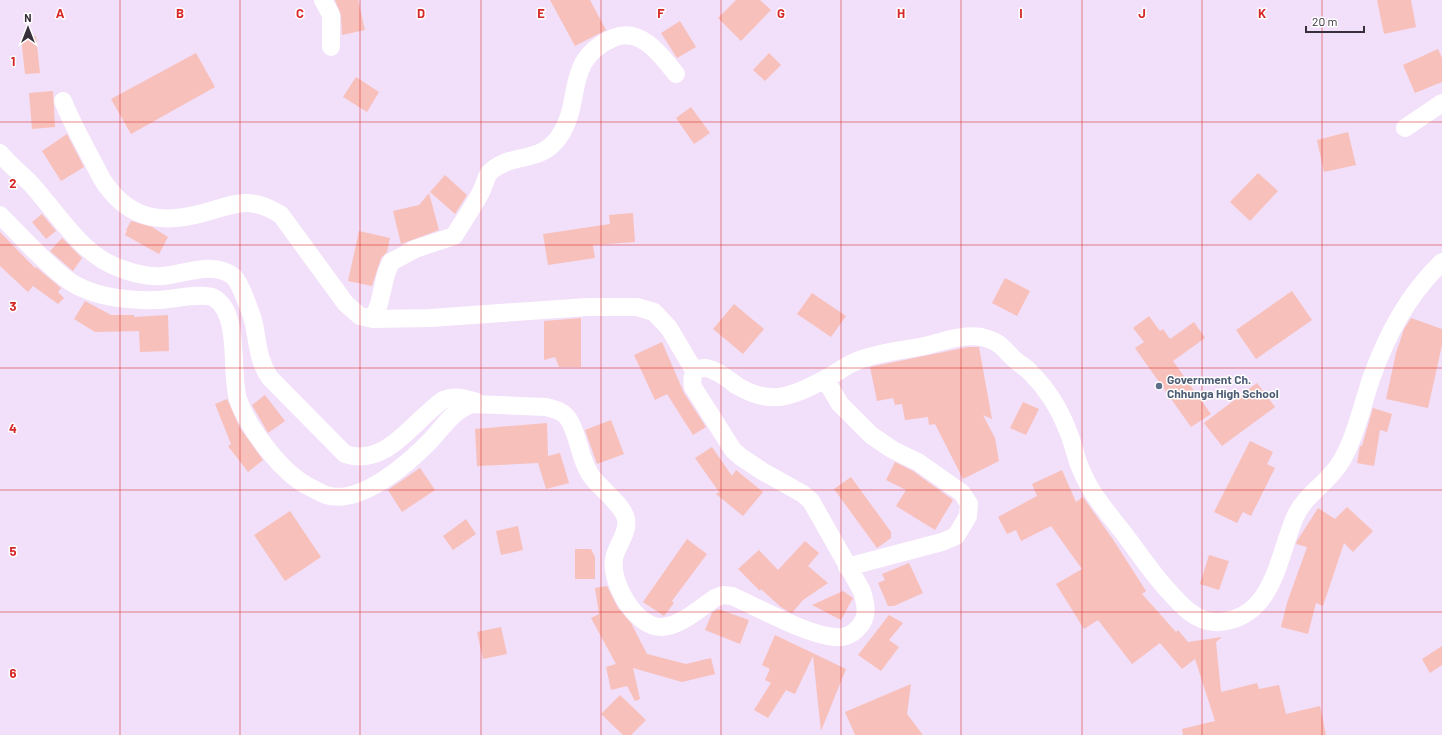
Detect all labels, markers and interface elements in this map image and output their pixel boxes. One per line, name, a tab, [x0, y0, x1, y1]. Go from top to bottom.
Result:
text: A	[56, 5, 65, 21]
text: B	[176, 5, 184, 21]
text: C	[296, 5, 304, 21]
text: D	[417, 5, 425, 21]
text: E	[537, 5, 545, 21]
text: F	[657, 5, 665, 21]
text: G	[777, 5, 785, 21]
text: H	[897, 5, 905, 21]
text: I	[1019, 5, 1023, 21]
text: J	[1138, 5, 1146, 21]
text: K	[1258, 5, 1266, 21]
north arrow	[8, 8, 48, 48]
scale bar	[1306, 8, 1364, 34]
text: N	[24, 11, 32, 24]
text: 20 m	[1312, 14, 1338, 28]
text: 1	[11, 53, 15, 69]
text: 2	[9, 175, 17, 191]
text: 3	[9, 298, 17, 314]
place label: Government Ch. Chhunga High School	[1167, 372, 1279, 400]
marker: Government Ch. Chhunga High School	[1154, 381, 1164, 391]
text: 4	[9, 420, 17, 436]
text: 5	[9, 543, 17, 559]
text: 6	[10, 665, 17, 681]

